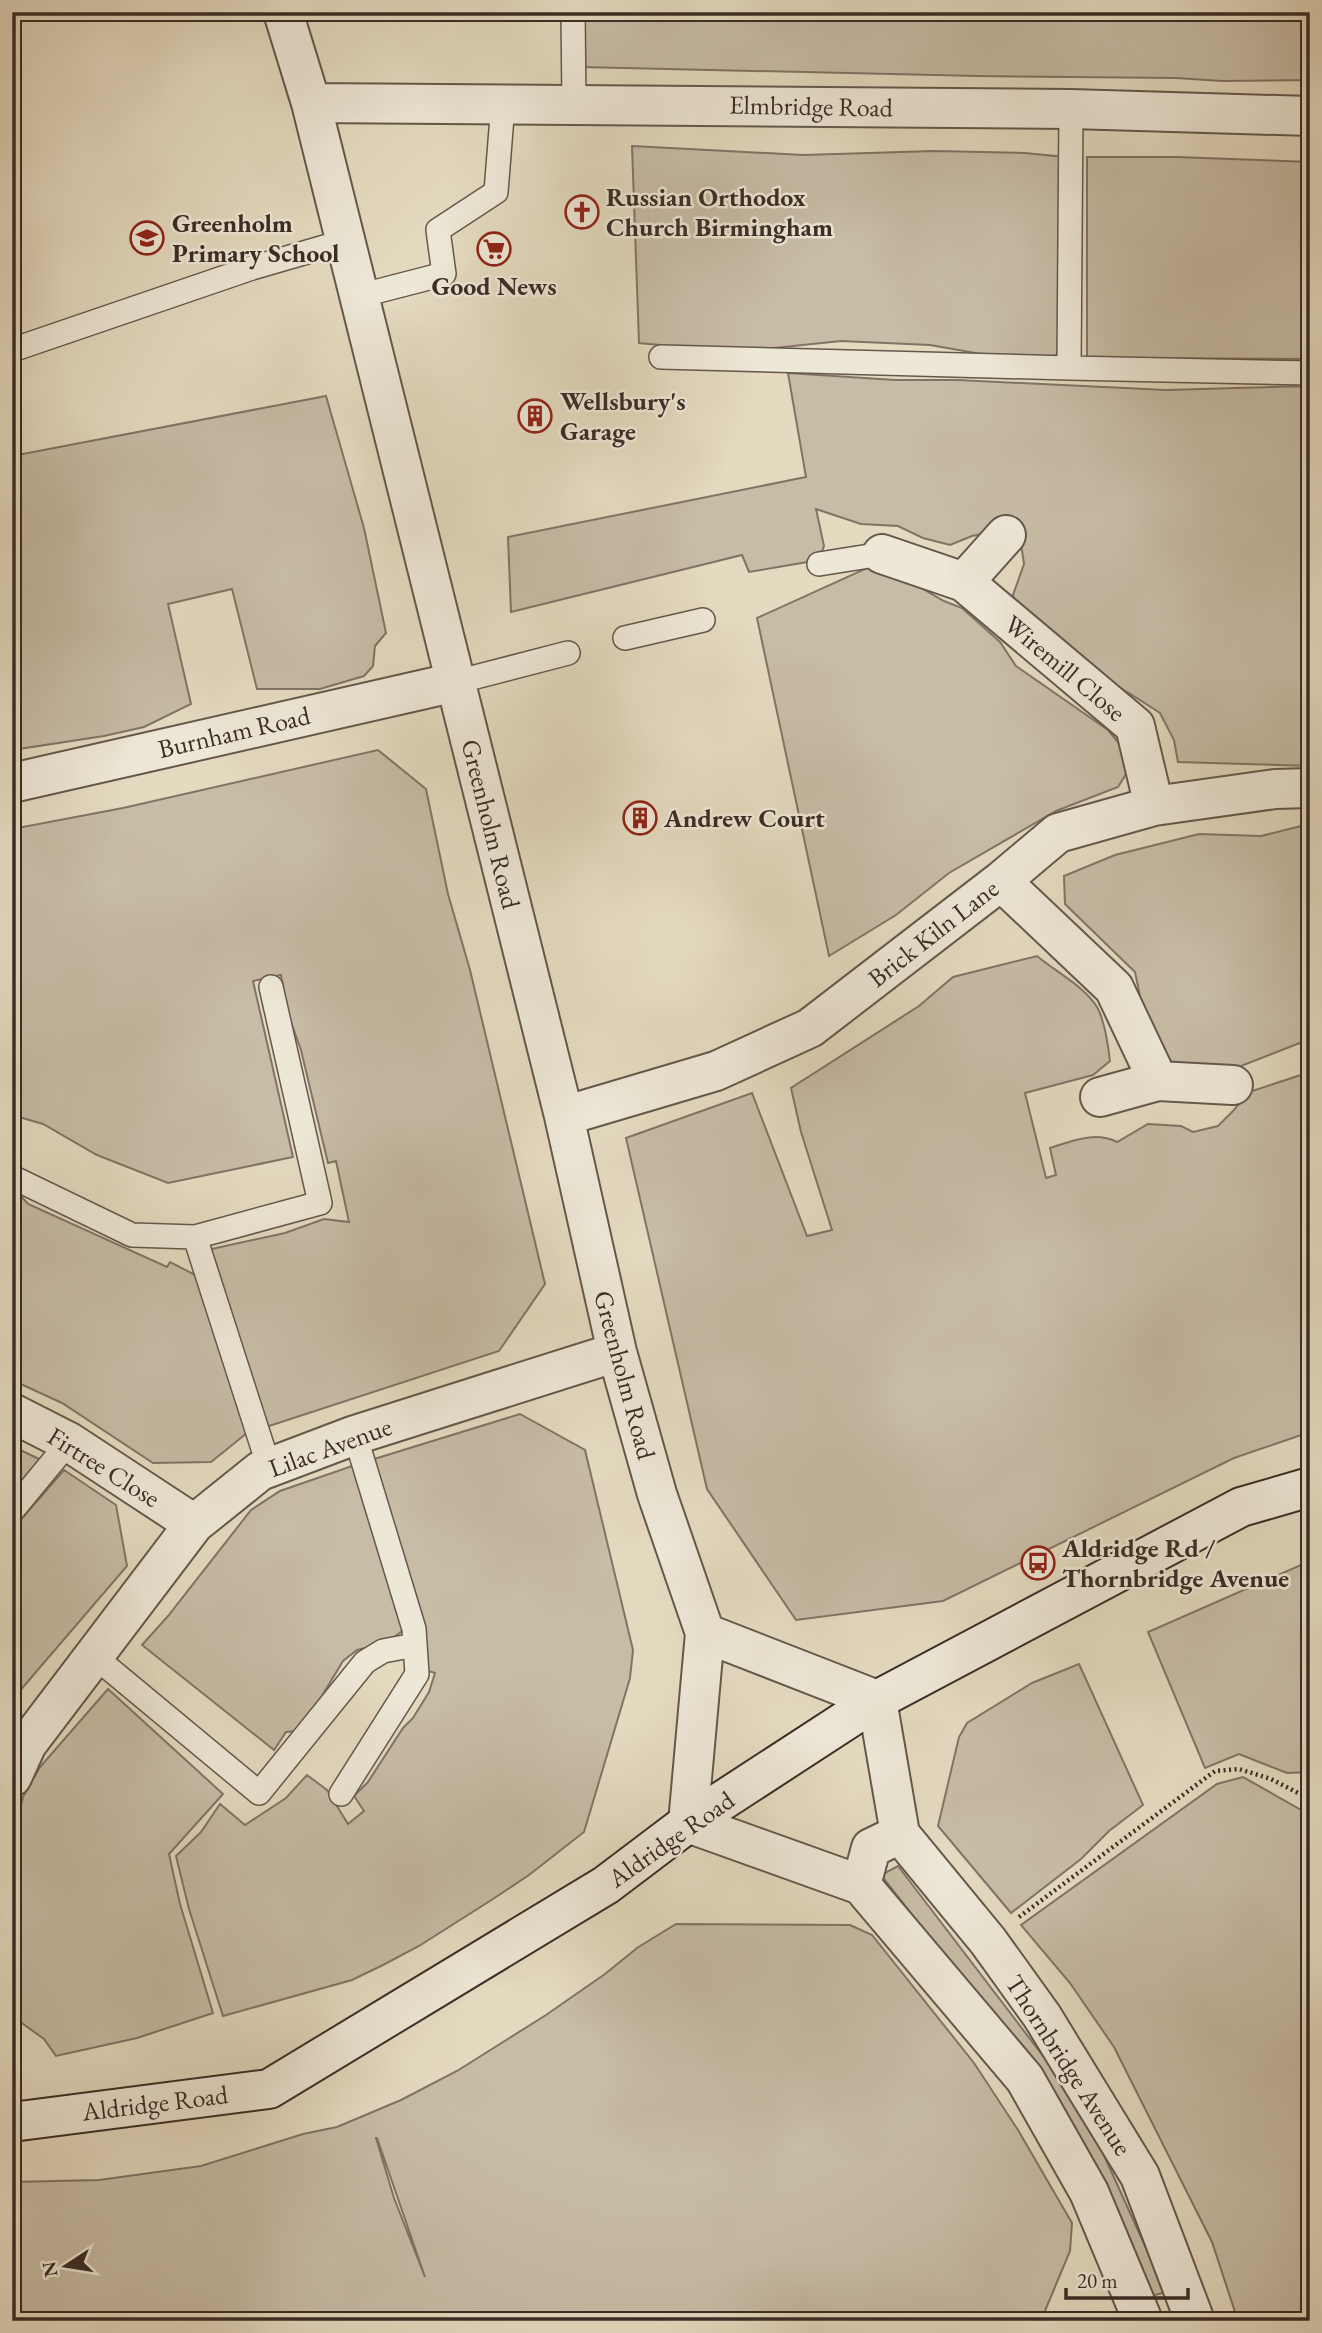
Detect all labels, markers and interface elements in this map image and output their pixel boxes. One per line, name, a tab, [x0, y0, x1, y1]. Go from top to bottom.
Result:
street label: Elmbridge Road	[729, 88, 894, 124]
place label: Russian Orthodox Church Birmingham	[606, 180, 833, 244]
church icon: Russian Orthodox Church Birmingham	[563, 193, 601, 231]
place label: Greenholm Primary School	[172, 206, 339, 270]
school or university icon: Greenholm Primary School	[128, 219, 166, 257]
supermarket icon: Good News	[475, 230, 513, 268]
place label: Good News	[431, 269, 557, 303]
place label: Wellsbury's Garage	[560, 384, 686, 448]
building icon: Wellsbury's Garage	[516, 397, 554, 435]
street label: Wiremill Close	[997, 607, 1133, 729]
street label: Burnham Road	[155, 698, 314, 766]
street label: Greenholm Road	[454, 736, 529, 913]
building icon: Andrew Court	[621, 799, 659, 837]
place label: Andrew Court	[663, 801, 825, 835]
street label: Brick Kiln Lane	[861, 871, 1005, 995]
street label: Greenholm Road	[586, 1287, 664, 1464]
street label: Lilac Avenue	[264, 1409, 396, 1485]
street label: Firtree Close	[41, 1419, 167, 1515]
place label: Aldridge Rd / Thornbridge Avenue	[1061, 1531, 1289, 1595]
bus stop icon: Aldridge Rd / Thornbridge Avenue	[1019, 1544, 1057, 1582]
street label: Aldridge Road	[600, 1783, 742, 1896]
street label: Thornbridge Avenue	[998, 1968, 1140, 2162]
street label: Aldridge Road	[79, 2077, 231, 2129]
north arrow	[32, 2232, 102, 2302]
scale bar	[1066, 2256, 1189, 2300]
text: N	[36, 2259, 64, 2280]
text: 20 m	[1077, 2267, 1118, 2294]

